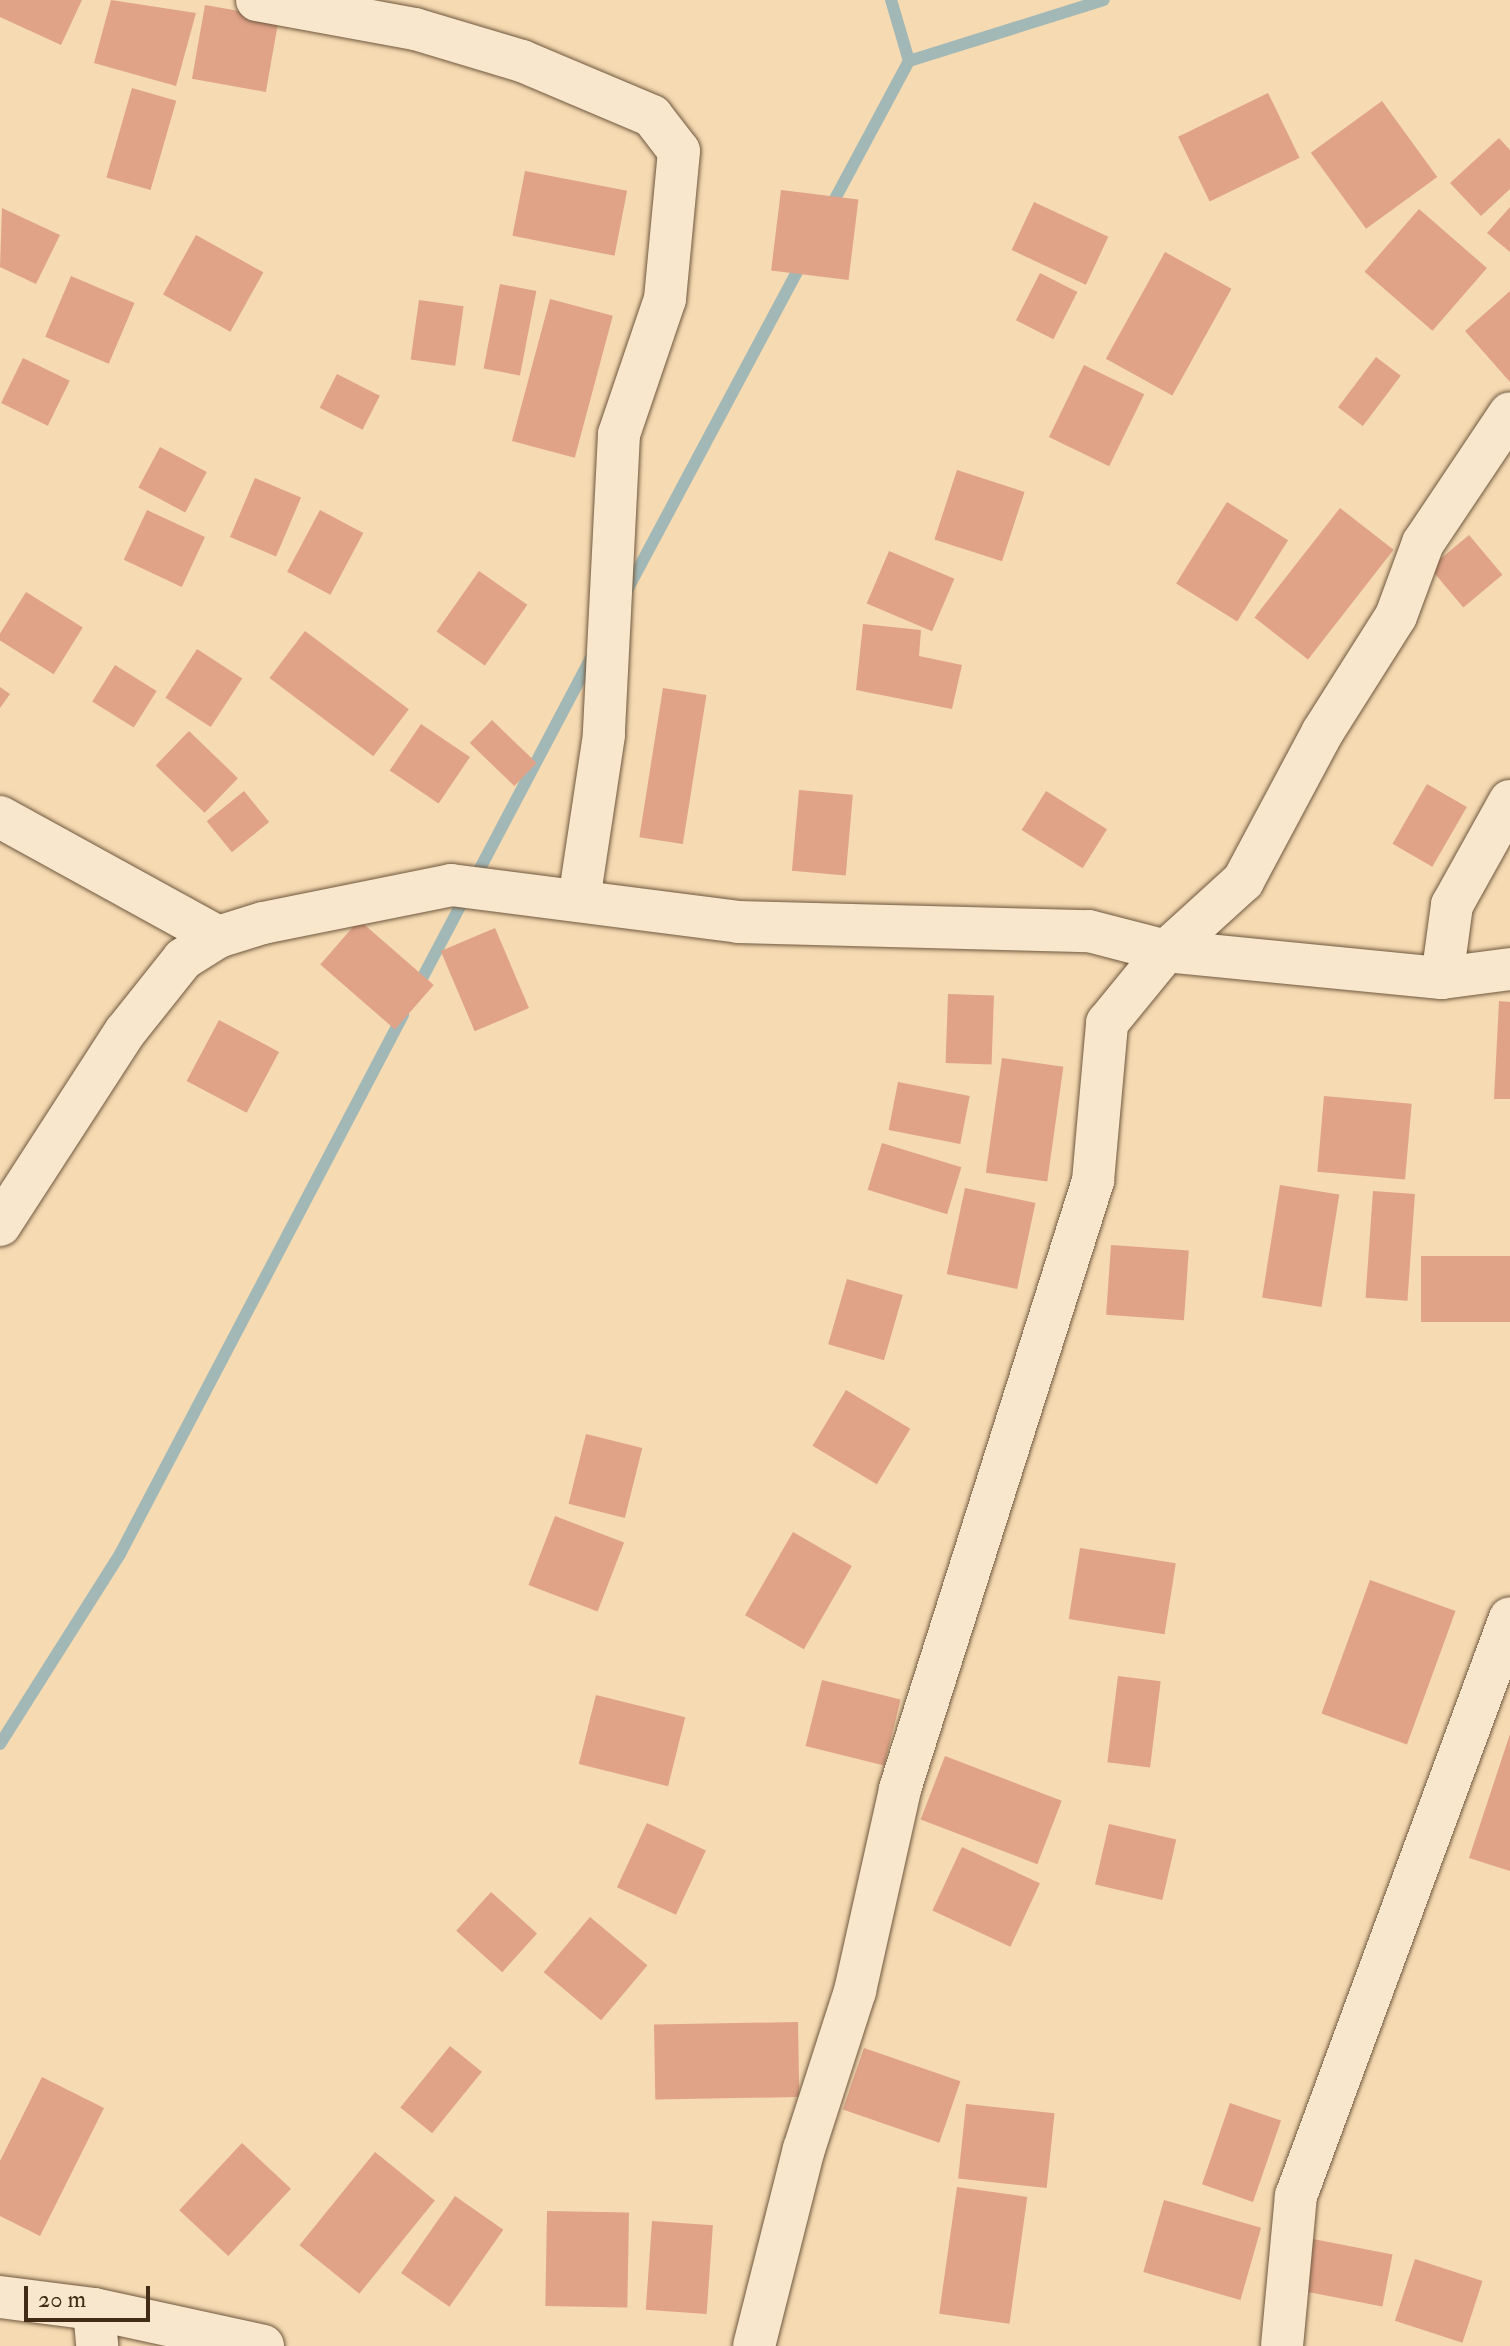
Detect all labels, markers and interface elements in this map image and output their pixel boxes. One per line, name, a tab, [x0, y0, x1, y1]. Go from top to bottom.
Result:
scale bar	[28, 2270, 154, 2320]
text: 20 m	[38, 2284, 86, 2315]

